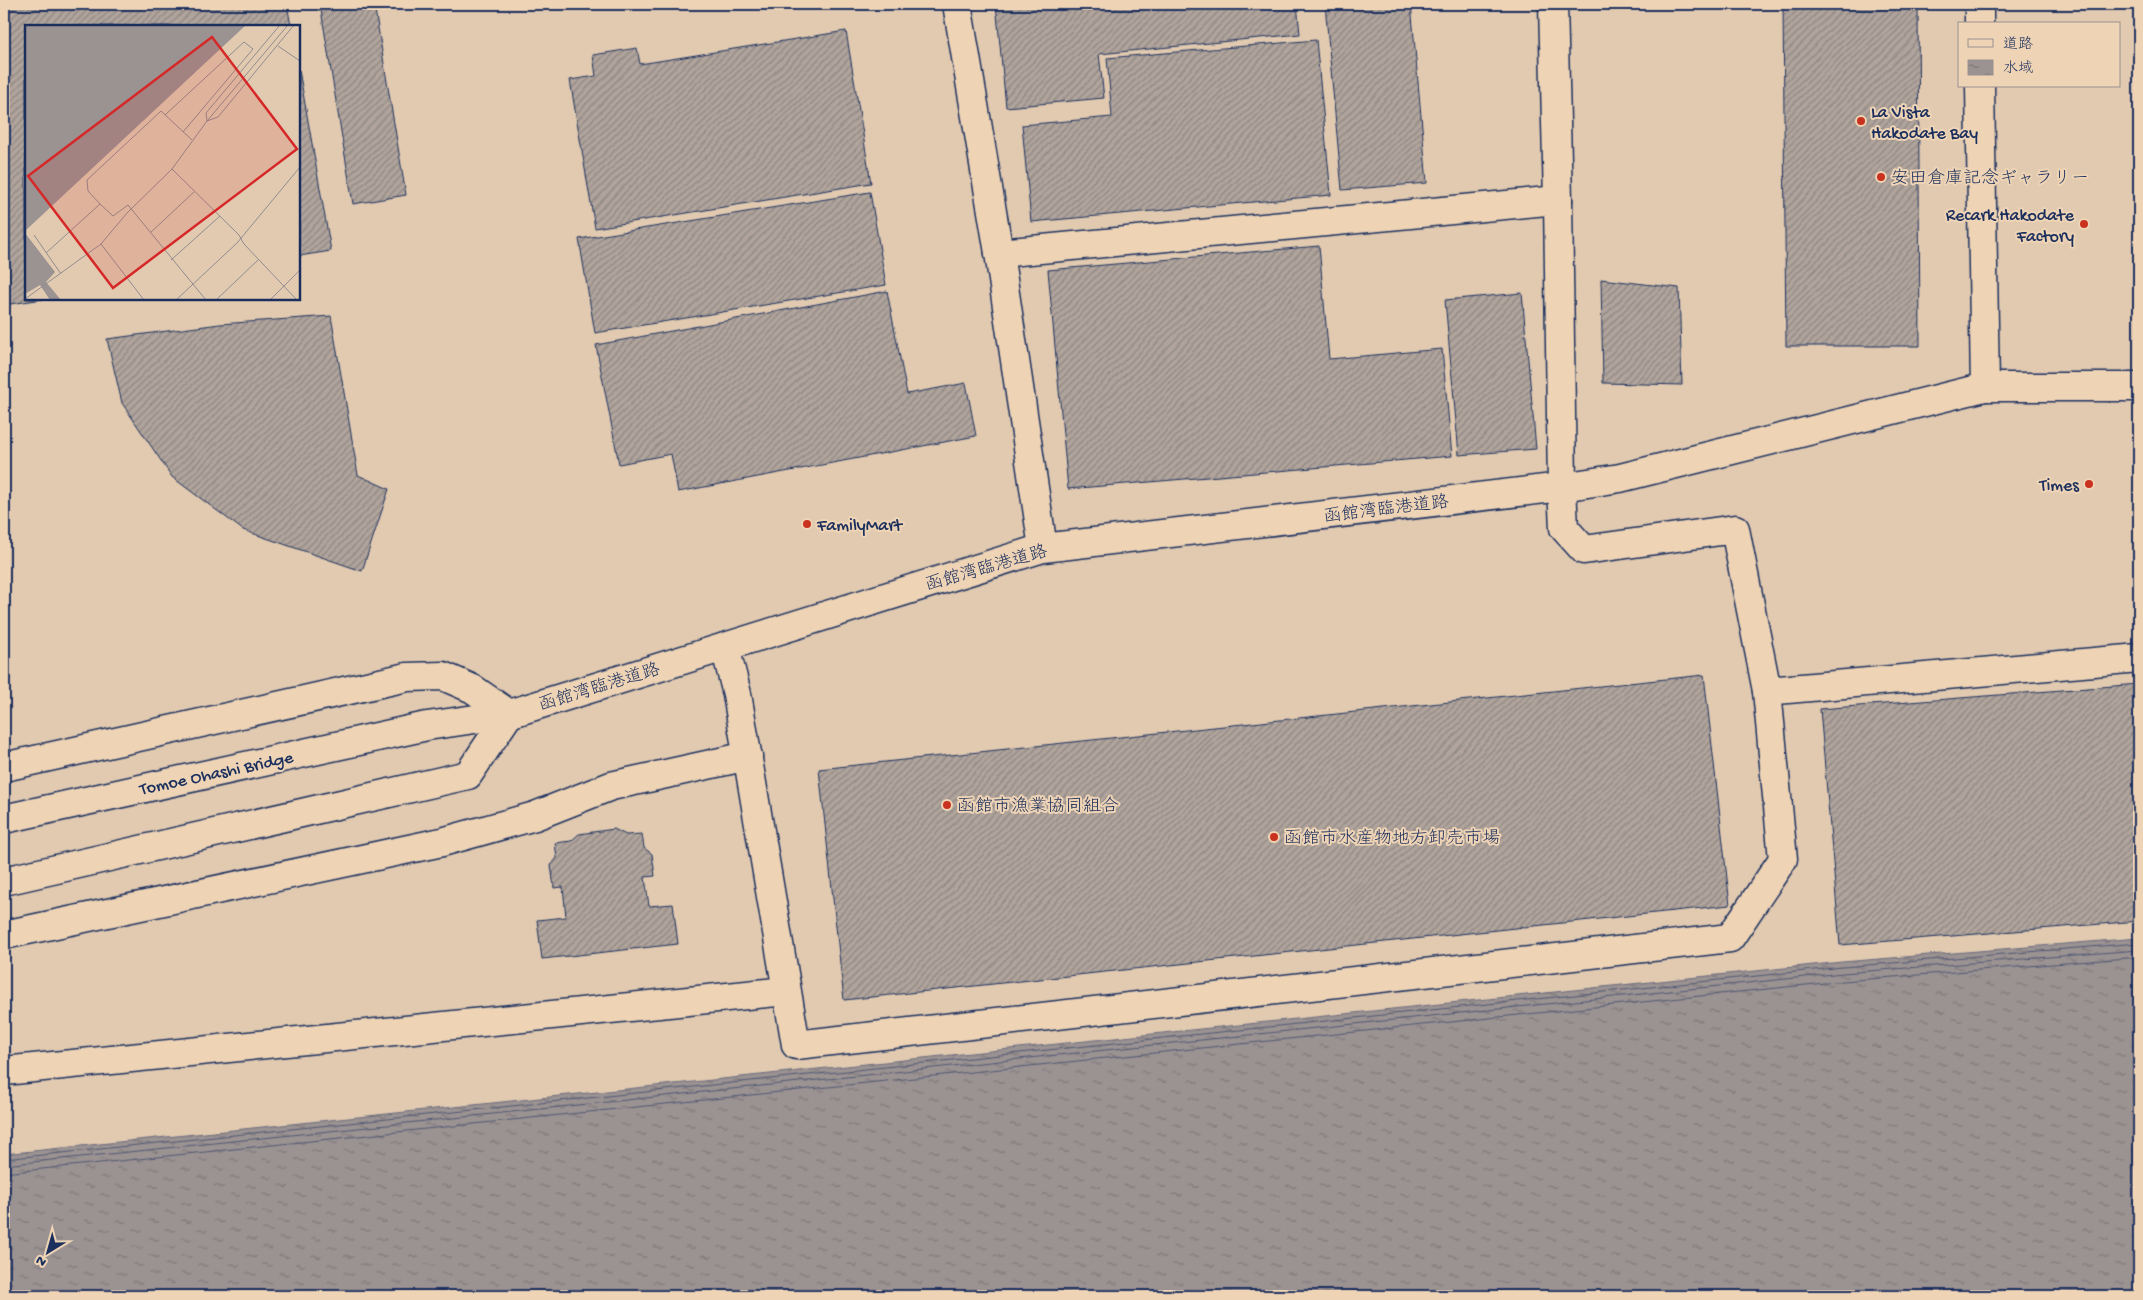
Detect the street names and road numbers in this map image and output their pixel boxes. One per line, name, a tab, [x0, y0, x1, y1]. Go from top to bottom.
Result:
street label: 函館湾臨港道路	[1322, 491, 1450, 529]
street label: 函館湾臨港道路	[923, 541, 1050, 597]
street label: 函館湾臨港道路	[536, 659, 663, 717]
street label: Tomoe Ohashi Bridge	[137, 748, 296, 801]

